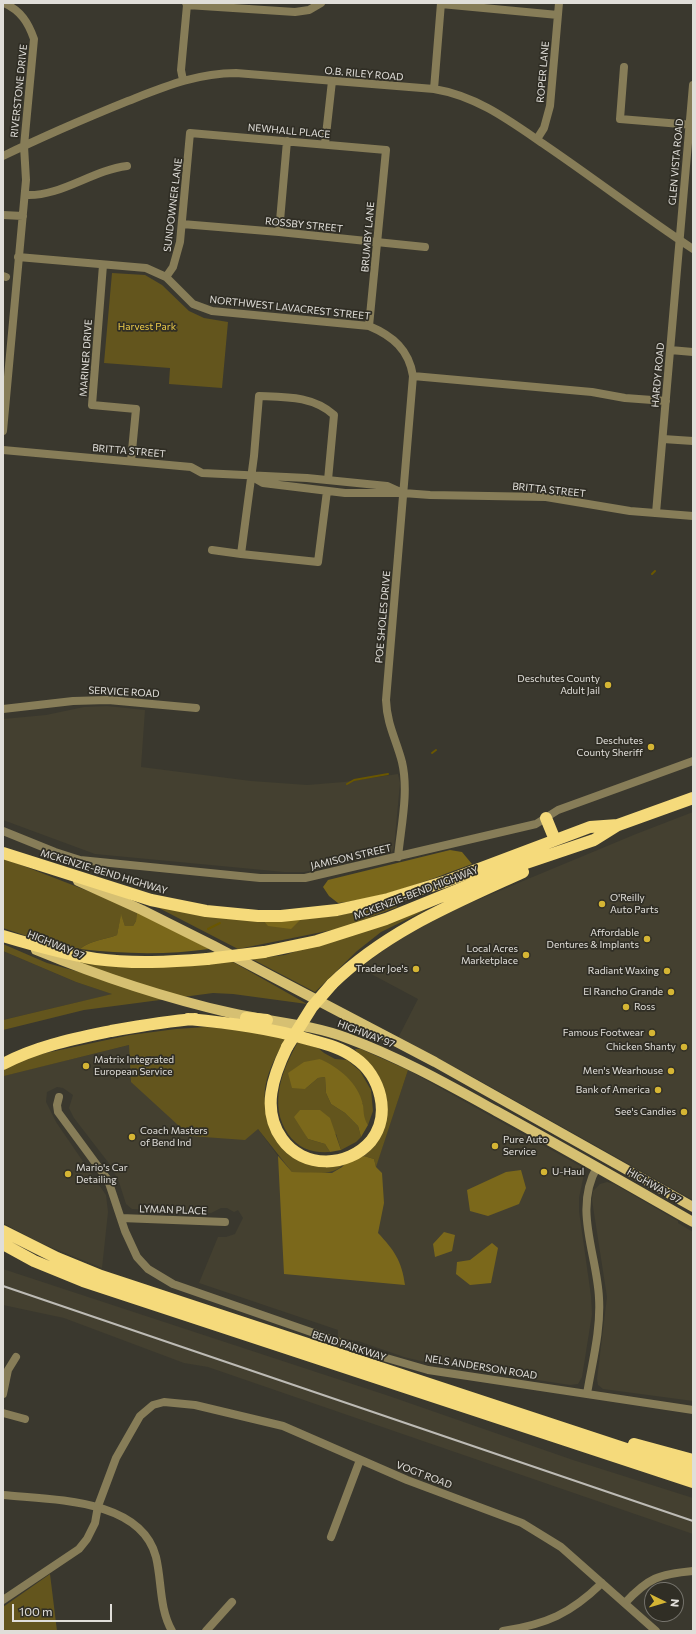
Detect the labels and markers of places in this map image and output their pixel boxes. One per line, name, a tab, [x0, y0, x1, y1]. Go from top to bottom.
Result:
place label: Deschutes County Adult Jail	[517, 673, 600, 696]
marker: Deschutes County Adult Jail	[603, 680, 613, 690]
place label: Deschutes County Sheriff	[577, 735, 643, 758]
marker: Deschutes County Sheriff	[646, 742, 656, 752]
place label: O'Reilly Auto Parts	[610, 892, 658, 916]
marker: O'Reilly Auto Parts	[597, 899, 607, 909]
place label: Affordable Dentures & Implants	[547, 927, 639, 950]
marker: Affordable Dentures & Implants	[642, 934, 652, 944]
place label: Local Acres Marketplace	[461, 943, 518, 966]
marker: Local Acres Marketplace	[521, 950, 531, 960]
place label: Trader Joe's	[356, 963, 408, 975]
marker: Trader Joe's	[411, 964, 421, 974]
place label: Radiant Waxing	[588, 965, 659, 977]
marker: Radiant Waxing	[662, 966, 672, 976]
place label: El Rancho Grande	[583, 986, 663, 998]
marker: El Rancho Grande	[666, 987, 676, 997]
place label: Ross	[634, 1001, 655, 1013]
marker: Ross	[621, 1002, 631, 1012]
place label: Famous Footwear	[563, 1027, 644, 1039]
marker: Famous Footwear	[647, 1028, 657, 1038]
place label: Chicken Shanty	[606, 1041, 676, 1053]
marker: Chicken Shanty	[679, 1042, 689, 1052]
place label: Matrix Integrated European Service	[94, 1054, 174, 1078]
marker: Matrix Integrated European Service	[81, 1061, 91, 1071]
place label: Men's Wearhouse	[583, 1065, 663, 1077]
marker: Men's Wearhouse	[666, 1066, 676, 1076]
place label: Bank of America	[576, 1084, 650, 1096]
marker: Bank of America	[653, 1085, 663, 1095]
place label: See's Candies	[615, 1106, 676, 1118]
marker: See's Candies	[679, 1107, 689, 1117]
place label: Coach Masters of Bend Ind	[140, 1125, 208, 1148]
marker: Coach Masters of Bend Ind	[127, 1132, 137, 1142]
place label: Pure Auto Service	[503, 1134, 548, 1158]
marker: Pure Auto Service	[490, 1141, 500, 1151]
place label: Mario's Car Detailing	[76, 1162, 128, 1186]
place label: U-Haul	[552, 1166, 584, 1178]
marker: U-Haul	[539, 1167, 549, 1177]
marker: Mario's Car Detailing	[63, 1169, 73, 1179]

